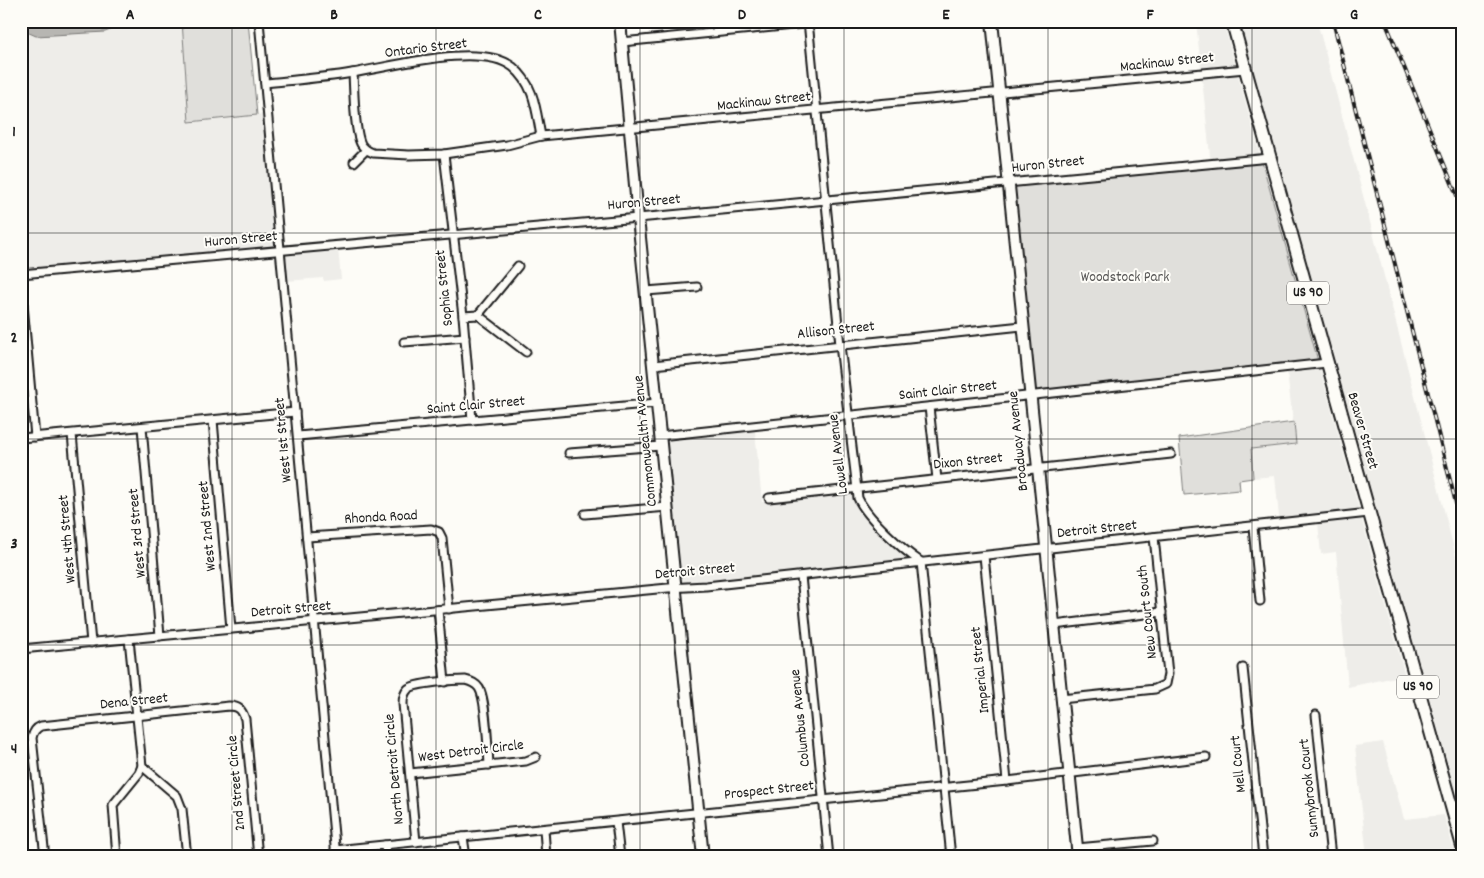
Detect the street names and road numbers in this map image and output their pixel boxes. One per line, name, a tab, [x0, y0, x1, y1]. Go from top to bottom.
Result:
street label: Ontario Street	[383, 33, 469, 65]
street label: Mackinaw Street	[1119, 47, 1215, 79]
street label: Mackinaw Street	[716, 86, 812, 118]
street label: Huron Street	[1010, 150, 1086, 180]
street label: Huron Street	[607, 189, 682, 217]
street label: Huron Street	[204, 226, 279, 254]
street label: Sophia Street	[430, 248, 460, 327]
road number: US 90	[1287, 282, 1329, 304]
street label: Allison Street	[796, 316, 876, 346]
street label: Commonwealth Avenue	[628, 374, 664, 508]
street label: Saint Clair Street	[898, 375, 999, 407]
street label: Broadway Avenue	[1003, 389, 1035, 492]
street label: Beaver Street	[1341, 390, 1384, 472]
street label: Saint Clair Street	[426, 391, 526, 421]
street label: West 1st Street	[269, 396, 299, 484]
street label: Lowell Avenue	[823, 412, 855, 495]
street label: Dixon Street	[932, 447, 1004, 477]
street label: West 2nd Street	[193, 479, 223, 572]
street label: West 3rd Street	[123, 487, 153, 579]
street label: West 4th Street	[53, 493, 83, 584]
street label: Rhonda Road	[344, 505, 418, 531]
street label: Detroit Street	[1056, 515, 1139, 545]
street label: Detroit Street	[654, 558, 736, 586]
street label: New Court South	[1132, 564, 1164, 660]
street label: Detroit Street	[250, 596, 332, 624]
street label: Imperial Street	[965, 625, 997, 715]
street label: Columbus Avenue	[785, 668, 817, 768]
road number: US 90	[1397, 676, 1439, 699]
street label: Dena Street	[99, 687, 170, 717]
street label: North Detroit Circle	[379, 712, 411, 825]
street label: 2nd Street Circle	[222, 734, 252, 832]
street label: Mell Court	[1225, 734, 1253, 794]
street label: West Detroit Circle	[417, 735, 525, 769]
street label: Sunnybrook Court	[1294, 737, 1326, 839]
street label: Prospect Street	[723, 775, 816, 807]

